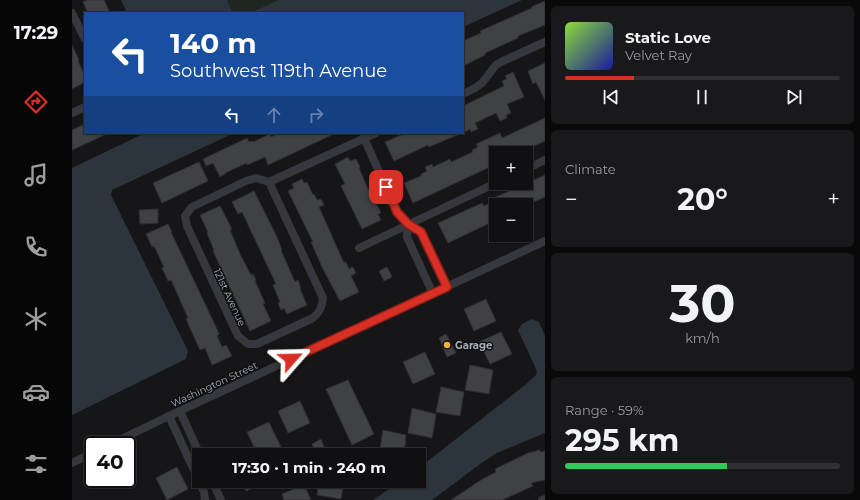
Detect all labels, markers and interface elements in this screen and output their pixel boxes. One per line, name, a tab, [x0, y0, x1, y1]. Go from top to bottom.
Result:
text: 17:29	[14, 22, 58, 44]
text: 140 m	[170, 26, 257, 60]
icon: left	[104, 28, 156, 80]
text: Static Love	[625, 28, 711, 47]
text: Velvet Ray	[625, 47, 692, 63]
text: Southwest 119th Avenue	[170, 60, 387, 82]
icon: previous	[600, 86, 622, 108]
icon: pause	[691, 86, 713, 108]
icon: next	[783, 86, 805, 108]
icon: directions	[22, 88, 50, 116]
icon: left	[221, 104, 243, 126]
icon: ahead	[263, 104, 285, 126]
icon: right	[305, 104, 327, 126]
map controls	[489, 146, 533, 242]
button: +	[489, 146, 533, 190]
icon: music	[22, 161, 50, 189]
text: Climate	[565, 161, 616, 177]
pin	[369, 170, 403, 204]
icon: arrive	[375, 176, 397, 198]
text: 20°	[677, 181, 728, 218]
text: −	[565, 186, 578, 213]
text: +	[827, 186, 840, 213]
button: −	[489, 198, 533, 242]
icon: phone	[22, 233, 50, 261]
street label: 121st Avenue	[211, 266, 249, 328]
text: 30	[669, 272, 736, 335]
icon: climate	[22, 305, 50, 333]
text: km/h	[685, 330, 720, 346]
position arrow	[270, 338, 312, 380]
place label: Garage	[455, 339, 492, 352]
marker: Garage	[442, 340, 452, 350]
street label: Washington Street	[169, 359, 260, 410]
icon: car	[22, 378, 50, 406]
text: Range · 59%	[565, 402, 644, 418]
text: 295 km	[565, 422, 679, 459]
speed limit sign: 40	[84, 436, 136, 488]
icon: filters	[22, 450, 50, 478]
text: 17:30 · 1 min · 240 m	[232, 458, 386, 477]

